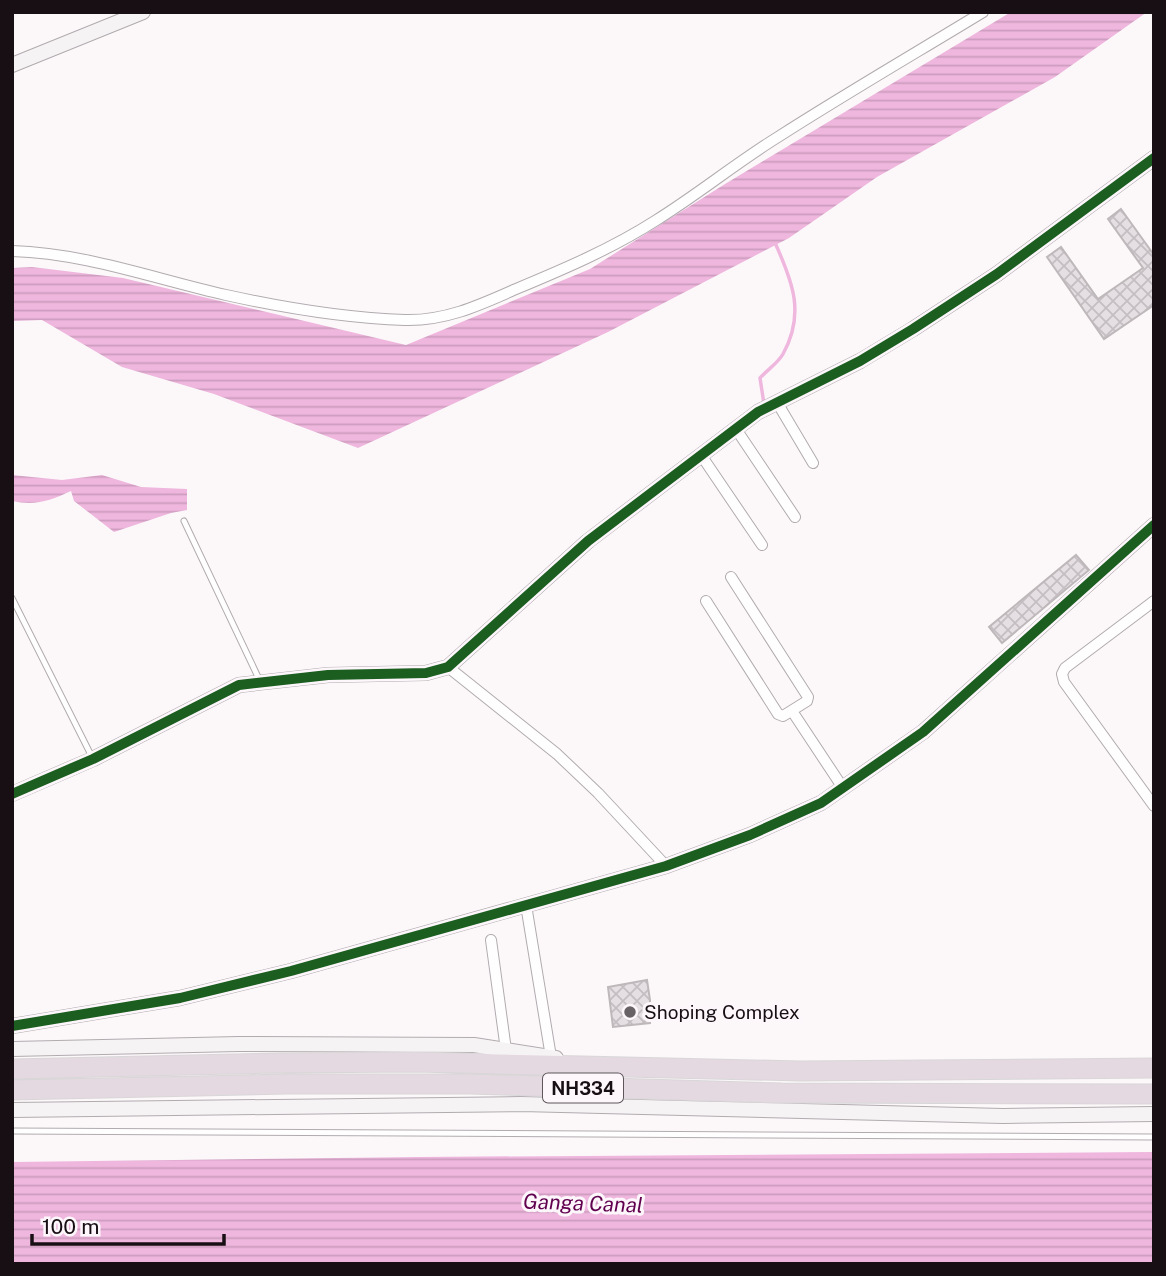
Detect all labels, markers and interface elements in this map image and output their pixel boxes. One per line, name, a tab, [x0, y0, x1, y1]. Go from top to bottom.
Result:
place label: Shoping Complex	[644, 1001, 800, 1023]
marker: Shoping Complex	[622, 1004, 638, 1020]
road number: NH334	[543, 1073, 623, 1102]
water label: Ganga Canal	[522, 1188, 644, 1218]
scale bar	[32, 1202, 224, 1246]
text: 100 m	[42, 1214, 99, 1239]

